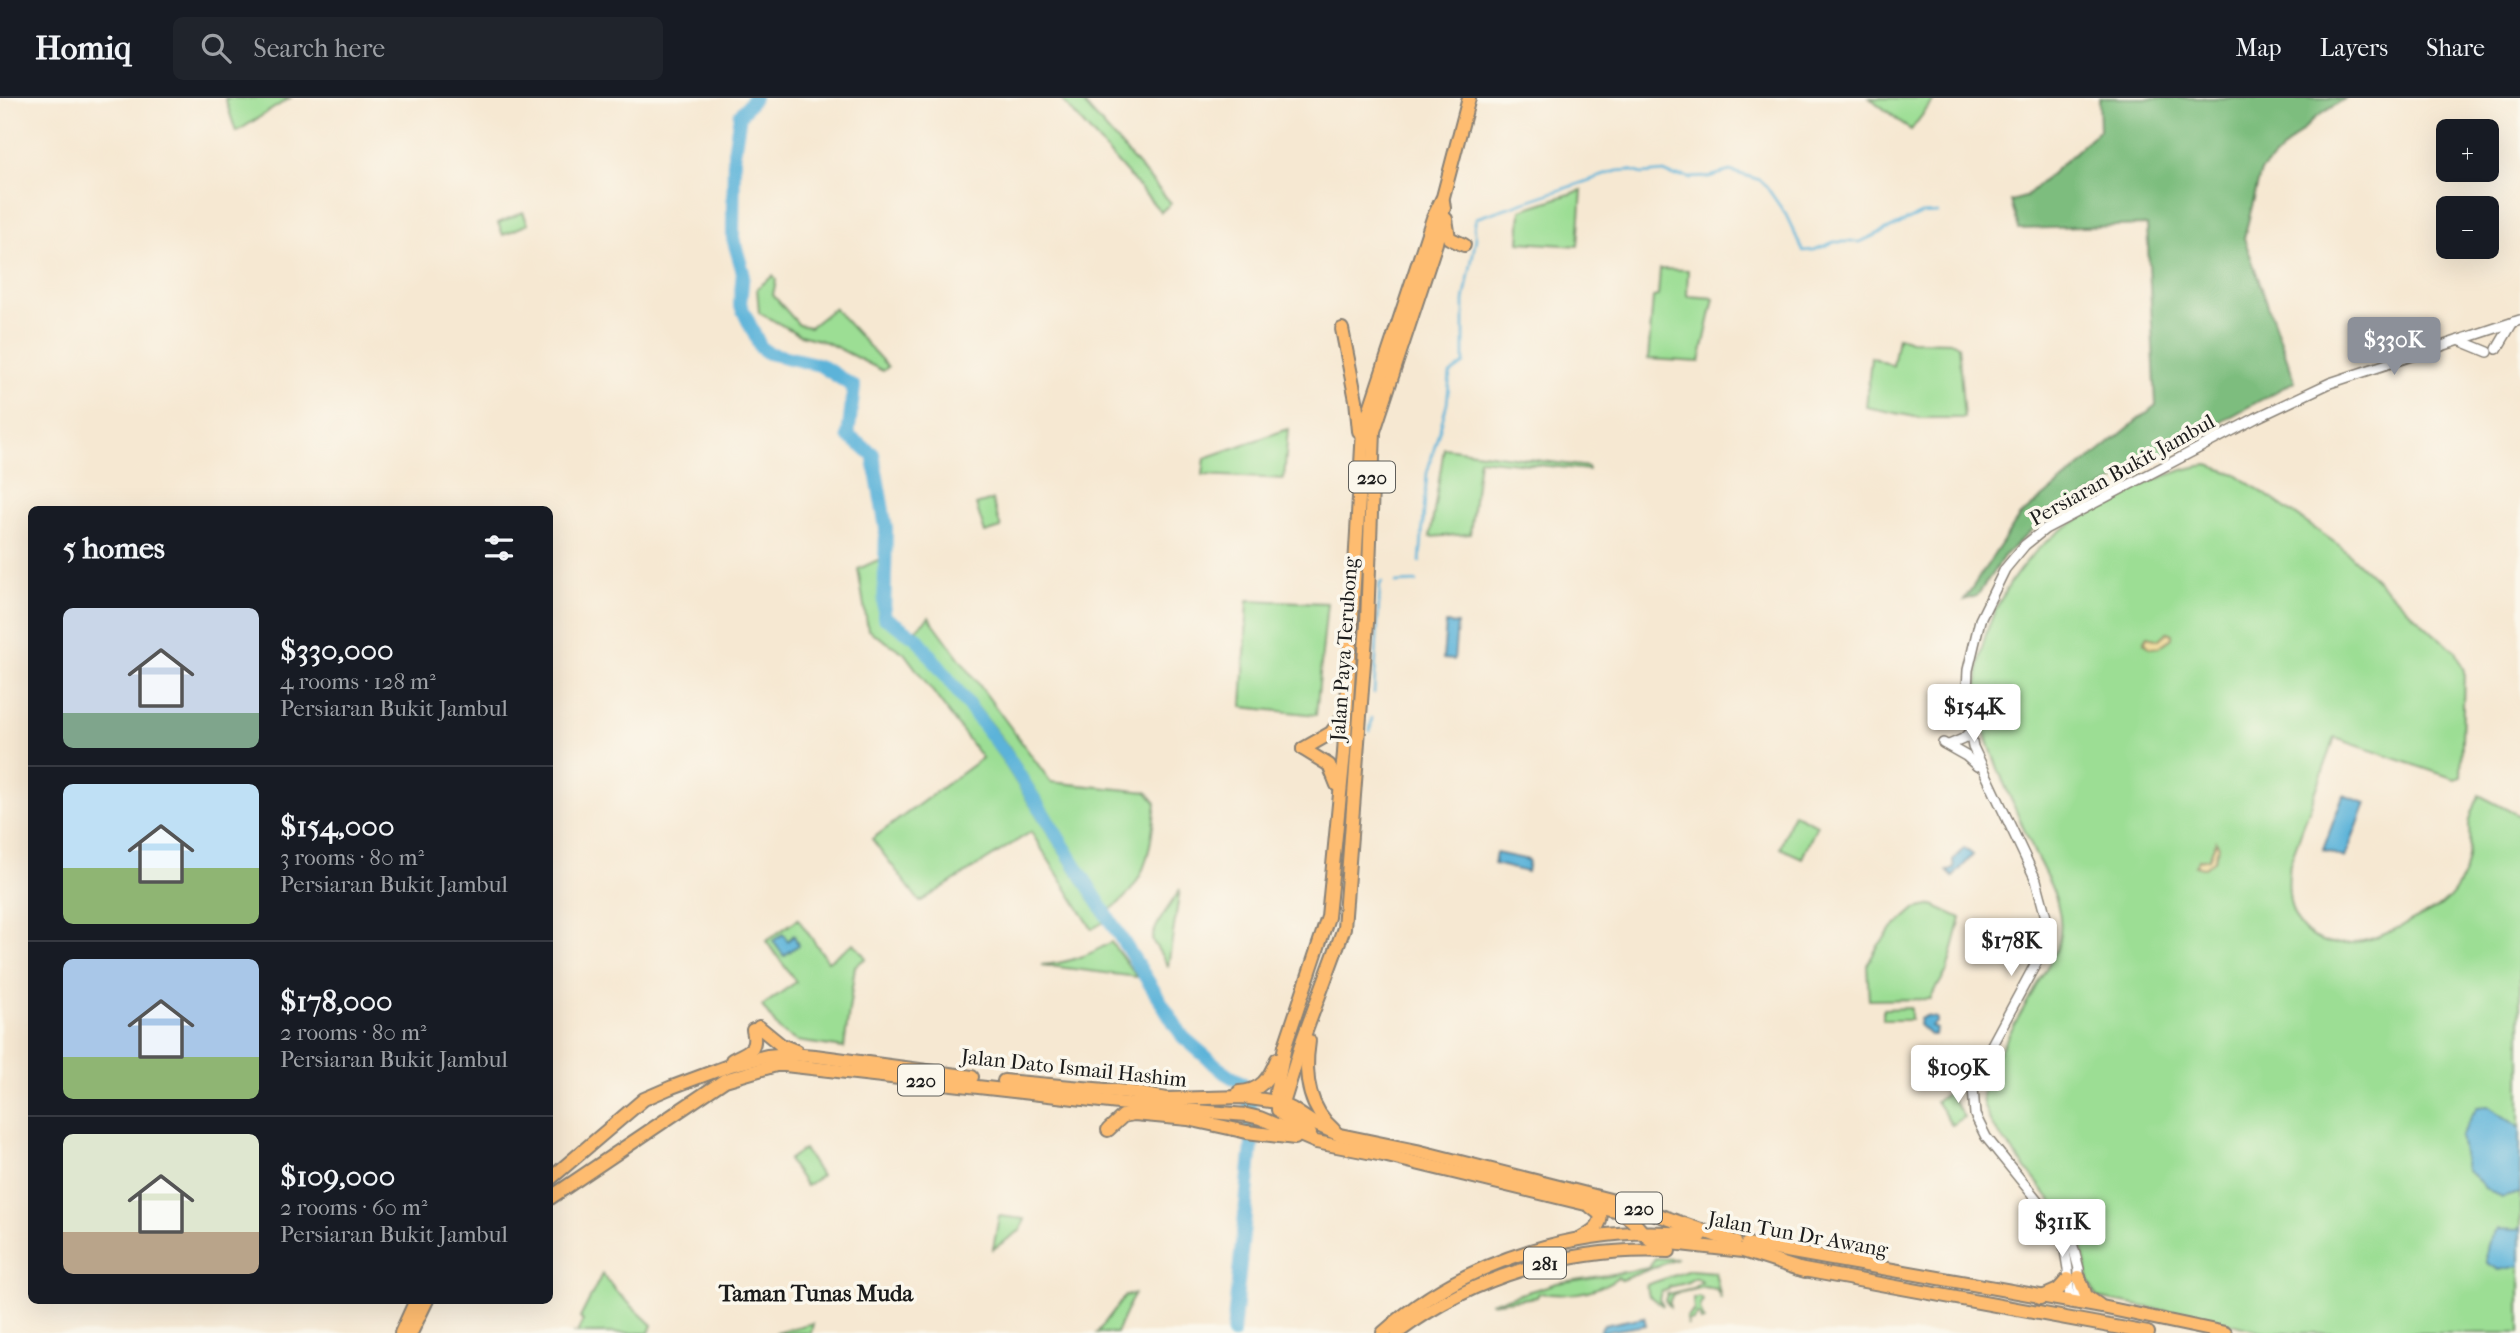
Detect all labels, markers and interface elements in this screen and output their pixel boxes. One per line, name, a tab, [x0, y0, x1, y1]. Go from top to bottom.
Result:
search box	[173, 17, 663, 80]
text: Homiq	[35, 29, 131, 68]
icon: search	[197, 29, 235, 67]
text: Search here	[253, 33, 385, 64]
text: Map	[2236, 34, 2282, 62]
text: Layers	[2320, 34, 2388, 62]
text: Share	[2426, 34, 2485, 62]
map controls	[2436, 119, 2499, 259]
button: +	[2436, 119, 2499, 182]
button: −	[2436, 196, 2499, 259]
pin: $330K	[2345, 317, 2443, 377]
text: $330K	[2364, 326, 2424, 353]
street label: Persiaran Bukit Jambul	[2025, 409, 2219, 531]
road number: 220	[1349, 462, 1395, 492]
icon: filters	[480, 529, 518, 567]
text: 5 homes	[63, 531, 165, 566]
street label: Jalan Paya Terubong	[1325, 555, 1362, 744]
text: $330,000	[280, 633, 394, 668]
icon: home	[119, 636, 203, 720]
text: 4 rooms · 128 m²	[280, 668, 436, 695]
pin: $154K	[1925, 684, 2023, 744]
text: $154K	[1943, 693, 2005, 720]
text: Persiaran Bukit Jambul	[280, 695, 508, 722]
text: $154,000	[280, 809, 394, 844]
icon: home	[119, 812, 203, 896]
text: 3 rooms · 80 m²	[280, 844, 424, 871]
text: Persiaran Bukit Jambul	[280, 871, 508, 898]
pin: $178K	[1962, 918, 2060, 978]
text: $178K	[1981, 927, 2041, 954]
text: $178,000	[280, 984, 393, 1019]
icon: home	[119, 987, 203, 1071]
text: 2 rooms · 80 m²	[280, 1019, 427, 1046]
street label: Jalan Dato Ismail Hashim	[958, 1044, 1189, 1092]
text: Persiaran Bukit Jambul	[280, 1046, 508, 1073]
pin: $109K	[1909, 1046, 2007, 1105]
text: $109K	[1927, 1054, 1989, 1081]
road number: 220	[898, 1064, 944, 1096]
text: $109,000	[280, 1159, 395, 1194]
icon: home	[119, 1162, 203, 1246]
road number: 220	[1616, 1192, 1662, 1224]
text: 2 rooms · 60 m²	[280, 1194, 427, 1221]
pin: $311K	[2013, 1200, 2111, 1259]
street label: Jalan Tun Dr Awang	[1704, 1206, 1891, 1262]
text: $311K	[2034, 1208, 2090, 1235]
text: Persiaran Bukit Jambul	[280, 1221, 508, 1248]
road number: 281	[1524, 1247, 1566, 1278]
district label: Taman Tunas Muda	[718, 1280, 915, 1307]

